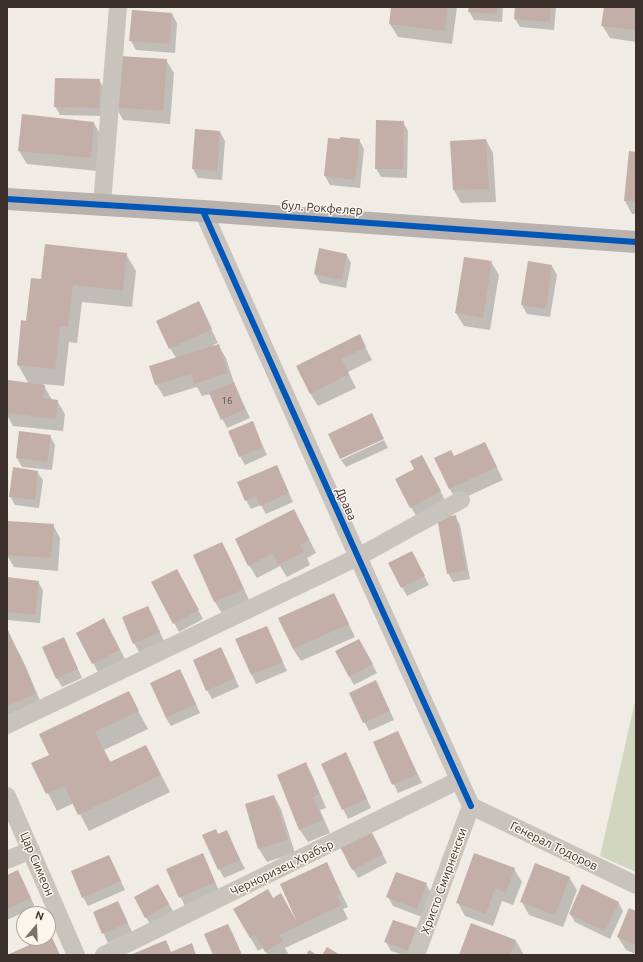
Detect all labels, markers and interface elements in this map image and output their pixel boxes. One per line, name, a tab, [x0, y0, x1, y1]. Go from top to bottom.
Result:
street label: бул. Рокфелер	[281, 198, 363, 218]
house number: 16	[221, 395, 233, 407]
street label: Драва	[332, 485, 360, 523]
street label: Генерал Тодоров	[508, 819, 600, 873]
street label: Христо Смирненски	[418, 826, 470, 936]
street label: Цар Симеон	[17, 830, 57, 898]
street label: Черноризец Храбър	[228, 837, 336, 899]
north arrow	[16, 906, 56, 946]
text: N	[34, 909, 45, 923]

